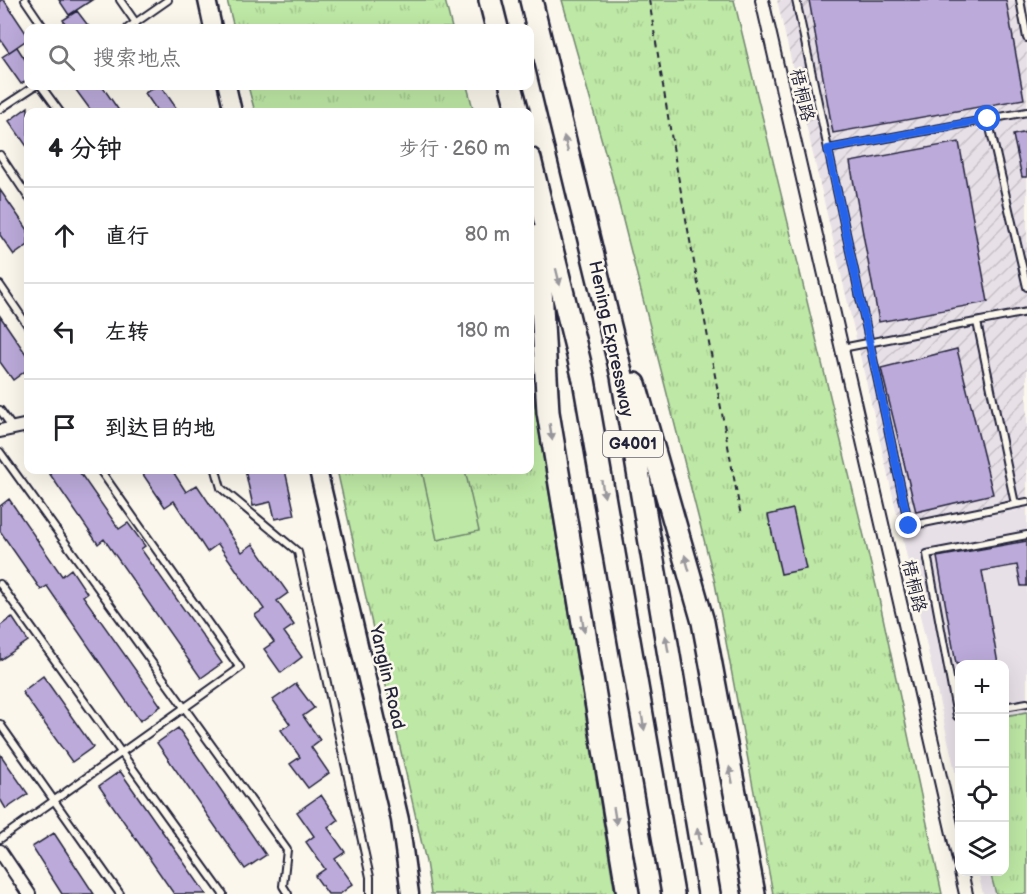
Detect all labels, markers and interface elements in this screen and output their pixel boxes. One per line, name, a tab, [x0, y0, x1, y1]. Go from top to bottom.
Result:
search box	[24, 24, 534, 90]
icon: search	[45, 41, 78, 74]
text: 搜索地点	[93, 45, 181, 72]
street label: 梧桐路	[786, 66, 818, 124]
route start	[974, 105, 1000, 131]
text: 4 分钟	[48, 134, 122, 165]
one-way arrow	[560, 135, 570, 154]
text: 步行 · 260 m	[399, 137, 510, 161]
icon: ahead	[48, 219, 81, 252]
text: 直行	[105, 223, 149, 250]
text: 80 m	[465, 223, 510, 247]
street label: Hening Expressway	[584, 259, 638, 420]
one-way arrow	[554, 268, 564, 287]
icon: left	[48, 315, 81, 348]
text: 左转	[105, 319, 149, 346]
text: 180 m	[457, 319, 510, 343]
icon: arrive	[48, 411, 81, 444]
text: 到达目的地	[105, 415, 215, 442]
one-way arrow	[547, 422, 556, 441]
road number: G4001	[603, 431, 663, 457]
one-way arrow	[598, 479, 607, 498]
route end	[895, 512, 921, 538]
one-way arrow	[681, 554, 691, 573]
street label: 梧桐路	[898, 557, 930, 615]
one-way arrow	[579, 615, 588, 634]
street label: Yanglin Road	[365, 622, 409, 731]
one-way arrow	[662, 634, 671, 653]
map controls	[955, 660, 1009, 876]
button: +	[955, 660, 1009, 714]
one-way arrow	[639, 713, 648, 732]
button: −	[955, 714, 1009, 768]
one-way arrow	[727, 765, 736, 784]
button: locate	[955, 768, 1009, 822]
one-way arrow	[611, 807, 620, 826]
button: layers	[955, 822, 1009, 876]
one-way arrow	[694, 827, 703, 846]

